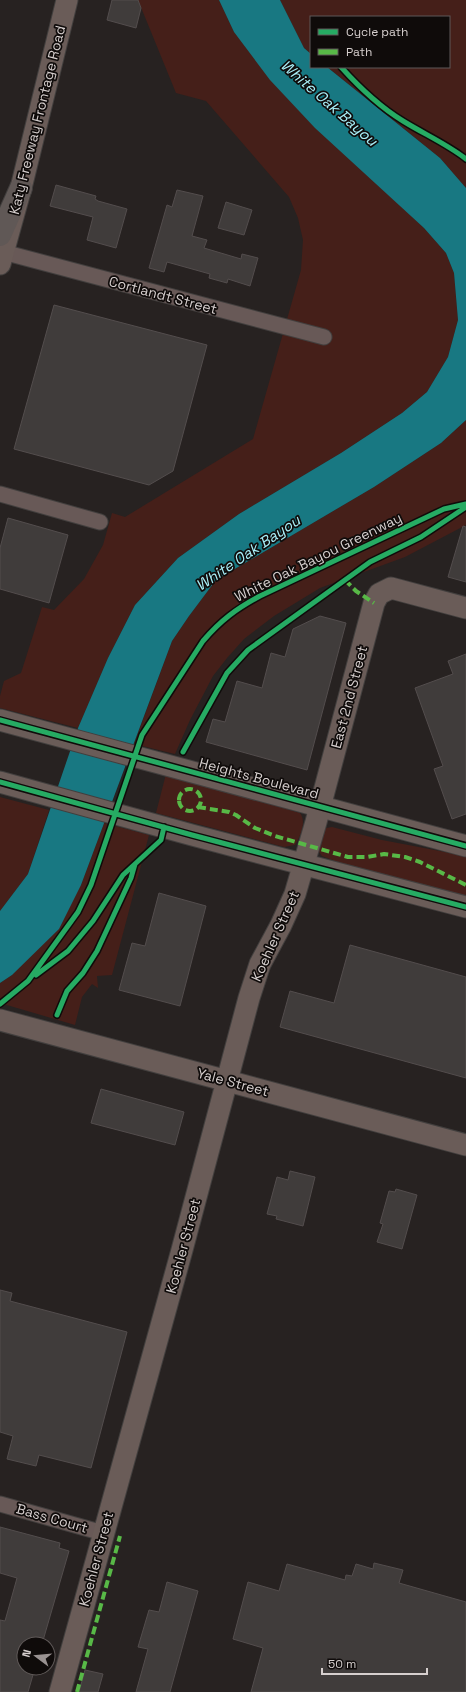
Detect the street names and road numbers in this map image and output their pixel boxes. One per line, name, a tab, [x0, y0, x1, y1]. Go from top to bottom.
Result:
street label: Katy Freeway Frontage Road	[5, 24, 69, 216]
street label: Cortlandt Street	[107, 272, 219, 318]
street label: White Oak Bayou Greenway	[231, 509, 405, 605]
street label: East 2nd Street	[327, 644, 371, 750]
street label: Heights Boulevard	[197, 753, 321, 803]
street label: Koehler Street	[247, 888, 303, 984]
street label: Yale Street	[195, 1064, 271, 1100]
street label: Koehler Street	[162, 1197, 204, 1295]
street label: Bass Court	[14, 1499, 90, 1537]
street label: Koehler Street	[75, 1510, 117, 1608]

